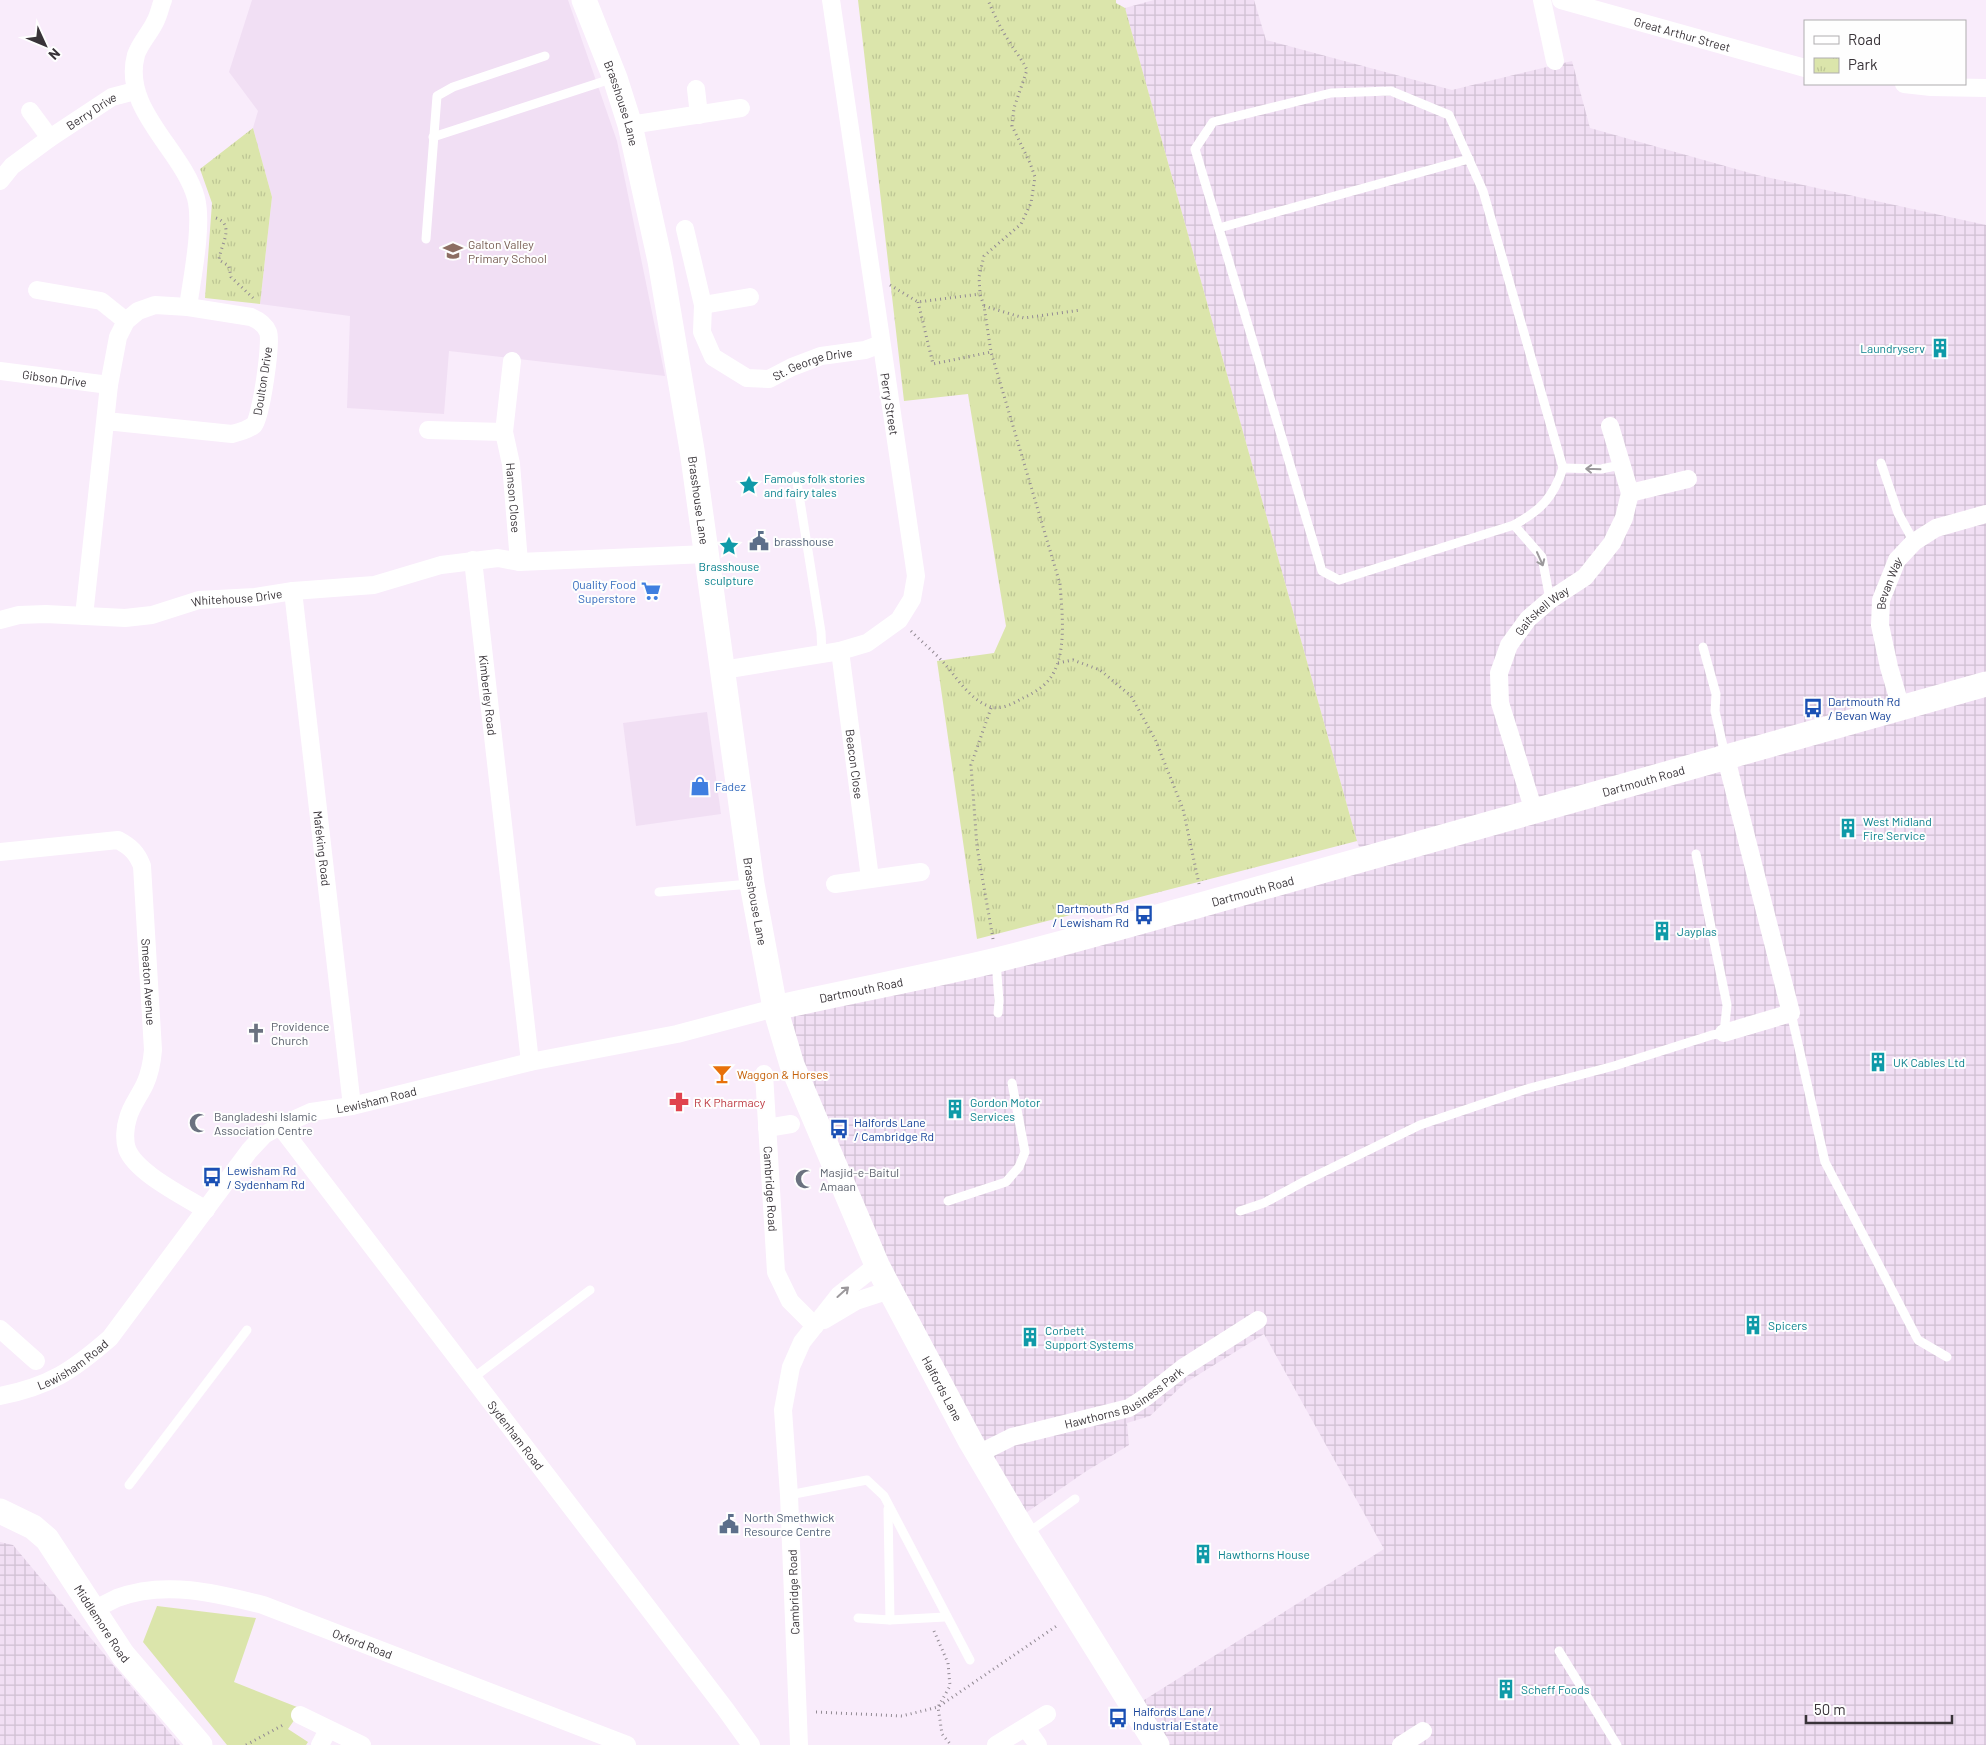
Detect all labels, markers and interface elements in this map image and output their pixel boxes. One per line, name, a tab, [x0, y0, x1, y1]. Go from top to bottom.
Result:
street label: Great Arthur Street	[1633, 14, 1732, 54]
north arrow	[20, 20, 70, 70]
legend	[1804, 20, 1966, 85]
text: Road	[1848, 30, 1881, 48]
text: N	[45, 45, 64, 64]
text: Park	[1848, 55, 1878, 73]
street label: Brasshouse Lane	[602, 58, 641, 147]
street label: Berry Drive	[63, 89, 118, 132]
place label: Galton Valley Primary School	[468, 237, 547, 265]
school or university icon: Galton Valley Primary School	[442, 240, 464, 262]
building icon: Laundryserv	[1929, 337, 1951, 359]
place label: Laundryserv	[1860, 341, 1925, 355]
street label: St. George Drive	[770, 345, 853, 383]
street label: Doulton Drive	[250, 346, 274, 416]
street label: Gibson Drive	[21, 367, 88, 389]
street label: Perry Street	[878, 372, 902, 436]
street label: Brasshouse Lane	[686, 455, 712, 545]
street label: Hanson Close	[504, 462, 524, 533]
one-way arrow	[1585, 464, 1601, 473]
place label: Famous folk stories and fairy tales	[764, 471, 865, 499]
place icon: Famous folk stories and fairy tales	[738, 474, 760, 496]
public building icon: brasshouse	[748, 530, 770, 552]
place label: brasshouse	[774, 534, 834, 548]
place icon: Brasshouse sculpture	[718, 535, 740, 557]
one-way arrow	[1536, 551, 1545, 566]
street label: Bevan Way	[1874, 553, 1905, 610]
place label: Brasshouse sculpture	[699, 559, 759, 587]
place label: Quality Food Superstore	[572, 577, 636, 605]
supermarket icon: Quality Food Superstore	[640, 580, 662, 602]
street label: Gaitskell Way	[1512, 582, 1572, 638]
street label: Whitehouse Drive	[189, 586, 283, 609]
street label: Kimberley Road	[477, 654, 500, 736]
place label: Dartmouth Rd / Bevan Way	[1828, 694, 1900, 722]
bus stop icon: Dartmouth Rd / Bevan Way	[1802, 697, 1824, 719]
street label: Beacon Close	[843, 728, 866, 800]
street label: Dartmouth Road	[1601, 762, 1686, 799]
shop icon: Fadez	[689, 775, 711, 797]
place label: Fadez	[715, 779, 746, 793]
street label: Mafeking Road	[311, 810, 334, 887]
place label: West Midland Fire Service	[1863, 814, 1932, 842]
building icon: West Midland Fire Service	[1837, 817, 1859, 839]
street label: Brasshouse Lane	[741, 856, 770, 946]
street label: Dartmouth Road	[1210, 873, 1295, 909]
place label: Dartmouth Rd / Lewisham Rd	[1052, 901, 1129, 929]
bus stop icon: Dartmouth Rd / Lewisham Rd	[1133, 904, 1155, 926]
building icon: Jayplas	[1651, 920, 1673, 942]
place label: Jayplas	[1677, 924, 1717, 938]
street label: Smeaton Avenue	[139, 938, 159, 1026]
street label: Dartmouth Road	[818, 974, 904, 1005]
place label: Providence Church	[271, 1019, 329, 1047]
church icon: Providence Church	[245, 1022, 267, 1044]
building icon: UK Cables Ltd	[1867, 1051, 1889, 1073]
place label: UK Cables Ltd	[1893, 1055, 1965, 1069]
bar icon: Waggon & Horses	[711, 1063, 733, 1085]
place label: Waggon & Horses	[737, 1067, 828, 1081]
street label: Lewisham Road	[335, 1083, 418, 1115]
pharmacy icon: R K Pharmacy	[668, 1091, 690, 1113]
place label: R K Pharmacy	[694, 1095, 766, 1109]
place label: Gordon Motor Services	[970, 1095, 1041, 1123]
building icon: Gordon Motor Services	[944, 1098, 966, 1120]
place label: Bangladeshi Islamic Association Centre	[214, 1109, 317, 1137]
mosque icon: Bangladeshi Islamic Association Centre	[188, 1112, 210, 1134]
place label: Halfords Lane / Cambridge Rd	[854, 1115, 934, 1143]
bus stop icon: Halfords Lane / Cambridge Rd	[828, 1118, 850, 1140]
street label: Cambridge Road	[761, 1146, 781, 1232]
place label: Lewisham Rd / Sydenham Rd	[227, 1163, 305, 1191]
place label: Masjid-e-Baitul Amaan	[820, 1165, 899, 1193]
bus stop icon: Lewisham Rd / Sydenham Rd	[201, 1166, 223, 1188]
mosque icon: Masjid-e-Baitul Amaan	[794, 1168, 816, 1190]
one-way arrow	[836, 1286, 849, 1298]
building icon: Spicers	[1742, 1314, 1764, 1336]
place label: Spicers	[1768, 1318, 1808, 1332]
place label: Corbett Support Systems	[1045, 1323, 1134, 1351]
building icon: Corbett Support Systems	[1019, 1326, 1041, 1348]
street label: Lewisham Road	[35, 1336, 110, 1392]
street label: Halfords Lane	[919, 1353, 966, 1423]
street label: Hawthorns Business Park	[1063, 1364, 1186, 1431]
street label: Sydenham Road	[485, 1398, 547, 1473]
place label: North Smethwick Resource Centre	[744, 1510, 834, 1538]
public building icon: North Smethwick Resource Centre	[718, 1513, 740, 1535]
building icon: Hawthorns House	[1192, 1543, 1214, 1565]
place label: Hawthorns House	[1218, 1547, 1310, 1561]
street label: Cambridge Road	[785, 1549, 801, 1635]
street label: Middlemore Road	[72, 1582, 133, 1665]
street label: Oxford Road	[330, 1625, 395, 1661]
building icon: Scheff Foods	[1495, 1678, 1517, 1700]
place label: Scheff Foods	[1521, 1682, 1590, 1696]
scale bar	[1806, 1692, 1952, 1724]
text: 50 m	[1814, 1700, 1846, 1718]
place label: Halfords Lane / Industrial Estate	[1133, 1704, 1218, 1732]
bus stop icon: Halfords Lane / Industrial Estate	[1107, 1707, 1129, 1729]

